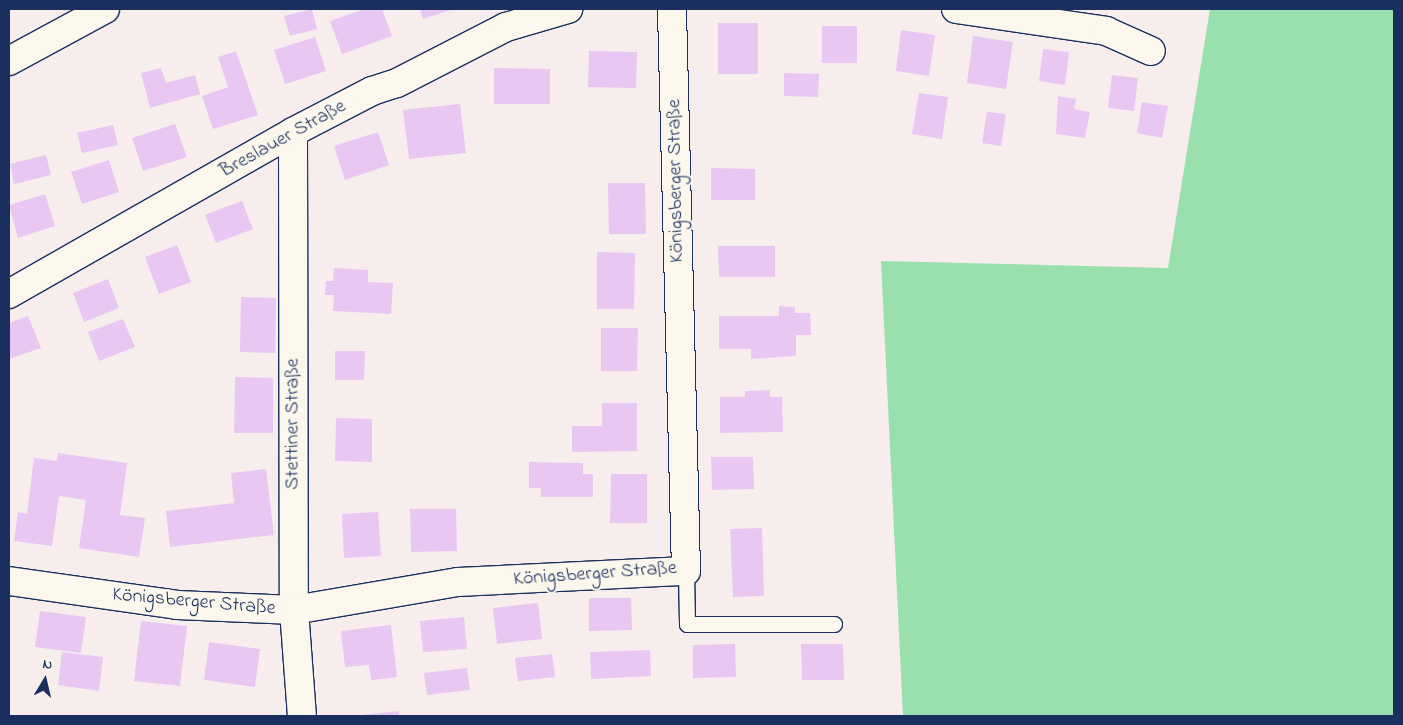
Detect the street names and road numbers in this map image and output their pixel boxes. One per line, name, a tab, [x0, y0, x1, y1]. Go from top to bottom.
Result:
street label: Breslauer Straße	[216, 94, 350, 184]
street label: Königsberger Straße	[663, 99, 689, 263]
street label: Stettiner Straße	[281, 358, 305, 490]
street label: Königsberger Straße	[513, 556, 677, 592]
street label: Königsberger Straße	[111, 583, 277, 621]

